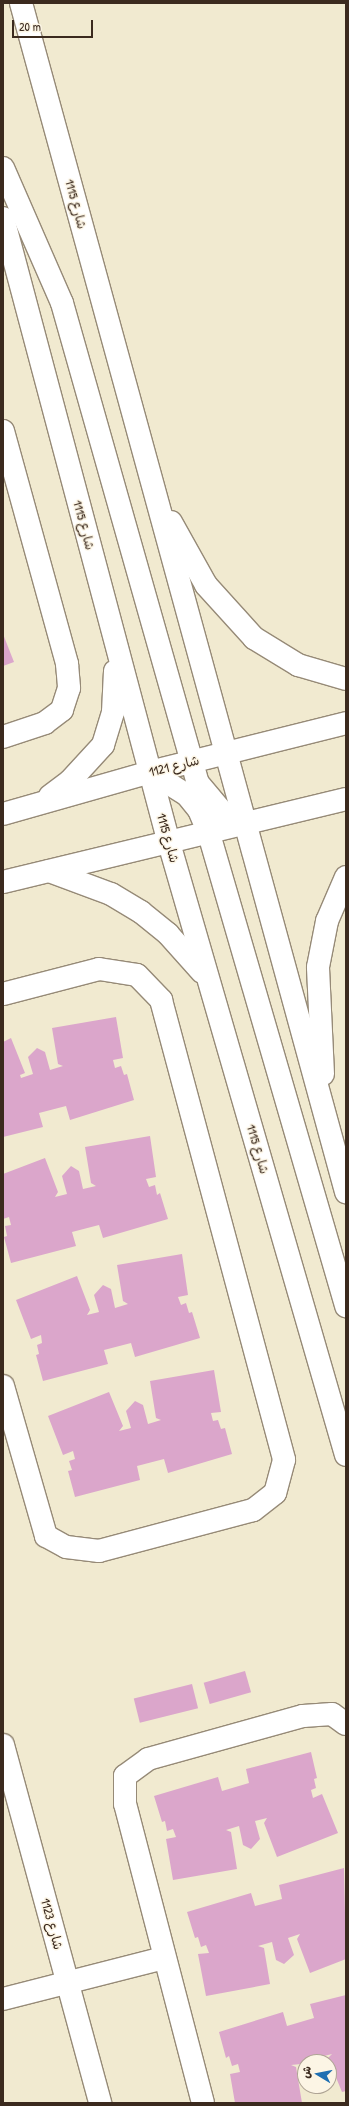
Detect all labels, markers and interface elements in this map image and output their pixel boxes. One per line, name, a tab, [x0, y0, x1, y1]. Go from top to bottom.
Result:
scale bar	[14, 12, 95, 38]
text: 20 m	[19, 18, 41, 35]
street label: شارع 1115	[62, 177, 90, 231]
street label: شارع 1115	[70, 498, 98, 552]
street label: شارع 1121	[147, 752, 201, 780]
street label: شارع 1115	[154, 811, 182, 865]
street label: شارع 1115	[244, 1122, 272, 1176]
street label: شارع 1123	[38, 1897, 66, 1951]
north arrow	[297, 2054, 337, 2094]
text: ش	[298, 2065, 314, 2079]

